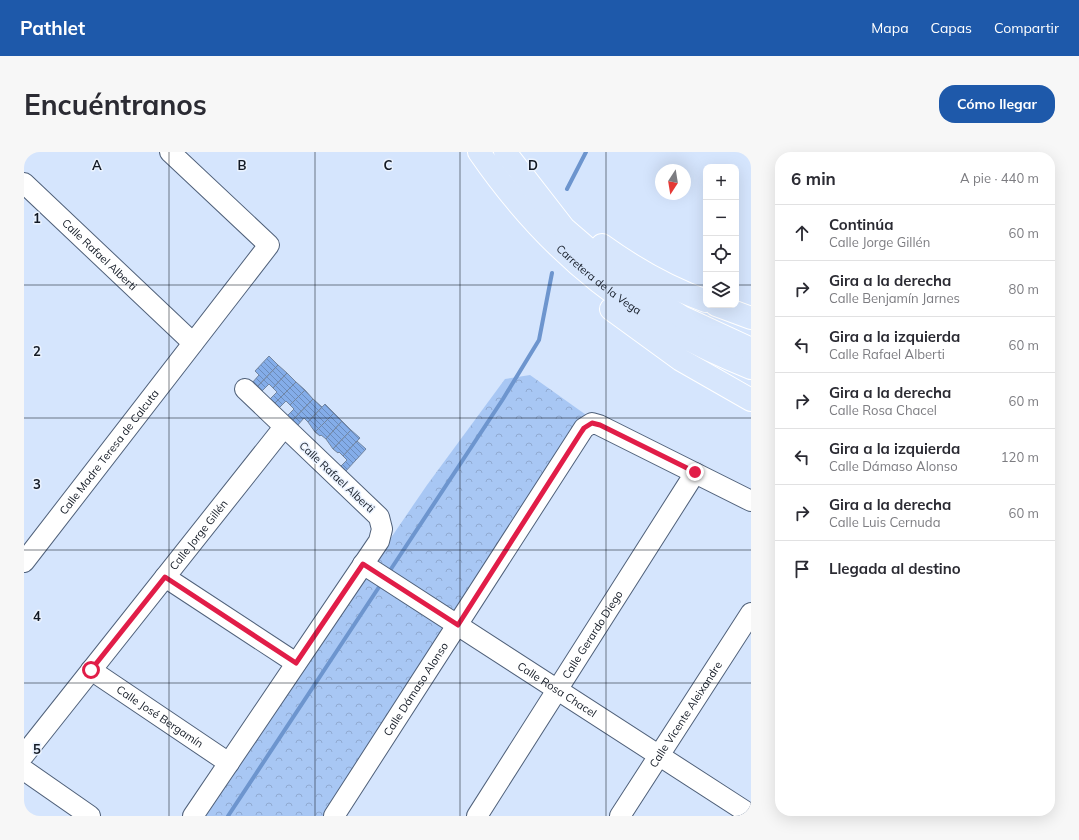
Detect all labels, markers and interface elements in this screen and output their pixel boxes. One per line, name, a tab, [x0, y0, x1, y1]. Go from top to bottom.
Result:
text: Pathlet	[20, 16, 85, 40]
text: Mapa	[871, 19, 909, 37]
text: Capas	[931, 19, 972, 37]
text: Compartir	[994, 19, 1059, 37]
button: Cómo llegar	[939, 85, 1055, 123]
text: Encuéntranos	[24, 87, 207, 122]
text: A	[92, 157, 102, 173]
text: B	[238, 157, 247, 173]
text: C	[384, 157, 393, 173]
text: D	[528, 157, 538, 173]
north arrow	[655, 164, 691, 200]
map controls	[703, 164, 739, 308]
button: +	[703, 164, 739, 200]
text: 6 min	[791, 168, 836, 189]
text: A pie · 440 m	[960, 170, 1039, 186]
button: −	[703, 200, 739, 236]
text: 1	[33, 210, 41, 226]
text: Continúa	[829, 215, 894, 234]
street label: Calle Rafael Alberti	[59, 216, 140, 293]
icon: ahead	[791, 222, 813, 244]
text: 60 m	[1009, 225, 1039, 241]
text: Calle Jorge Gillén	[829, 234, 930, 250]
button: locate	[703, 236, 739, 272]
street label: Carretera de la Vega	[553, 241, 644, 317]
text: Gira a la derecha	[829, 271, 951, 290]
button: layers	[703, 272, 739, 308]
icon: right	[791, 278, 813, 300]
text: 80 m	[1009, 281, 1039, 297]
text: Calle Benjamín Jarnes	[829, 290, 960, 306]
text: Gira a la izquierda	[829, 327, 960, 346]
icon: left	[791, 334, 813, 356]
text: 60 m	[1009, 337, 1039, 353]
text: 2	[33, 343, 41, 359]
text: Calle Rafael Alberti	[829, 346, 945, 362]
text: Gira a la derecha	[829, 383, 951, 402]
street label: Calle Madre Teresa de Calcuta	[56, 387, 162, 517]
icon: right	[791, 390, 813, 412]
text: 60 m	[1009, 393, 1039, 409]
text: Calle Rosa Chacel	[829, 402, 937, 418]
street label: Calle Rafael Alberti	[296, 438, 378, 516]
text: Gira a la izquierda	[829, 439, 960, 458]
icon: left	[791, 446, 813, 468]
text: 120 m	[1001, 449, 1039, 465]
text: Calle Dámaso Alonso	[829, 458, 958, 474]
route end	[686, 463, 704, 481]
text: 3	[33, 476, 41, 492]
text: Gira a la derecha	[829, 495, 951, 514]
street label: Calle Jorge Gillén	[166, 497, 231, 573]
icon: right	[791, 502, 813, 524]
text: 60 m	[1009, 505, 1039, 521]
text: Calle Luis Cernuda	[829, 514, 940, 530]
icon: arrive	[791, 558, 813, 580]
text: Llegada al destino	[829, 559, 961, 578]
street label: Calle Gerardo Diego	[559, 588, 626, 681]
text: 4	[33, 608, 41, 624]
street label: Calle Dámaso Alonso	[380, 639, 451, 739]
street label: Calle Rosa Chacel	[515, 659, 599, 720]
street label: Calle Vicente Aleixandre	[646, 659, 725, 770]
route start	[82, 661, 100, 679]
street label: Calle José Bergamín	[114, 682, 206, 751]
text: 5	[33, 741, 41, 757]

